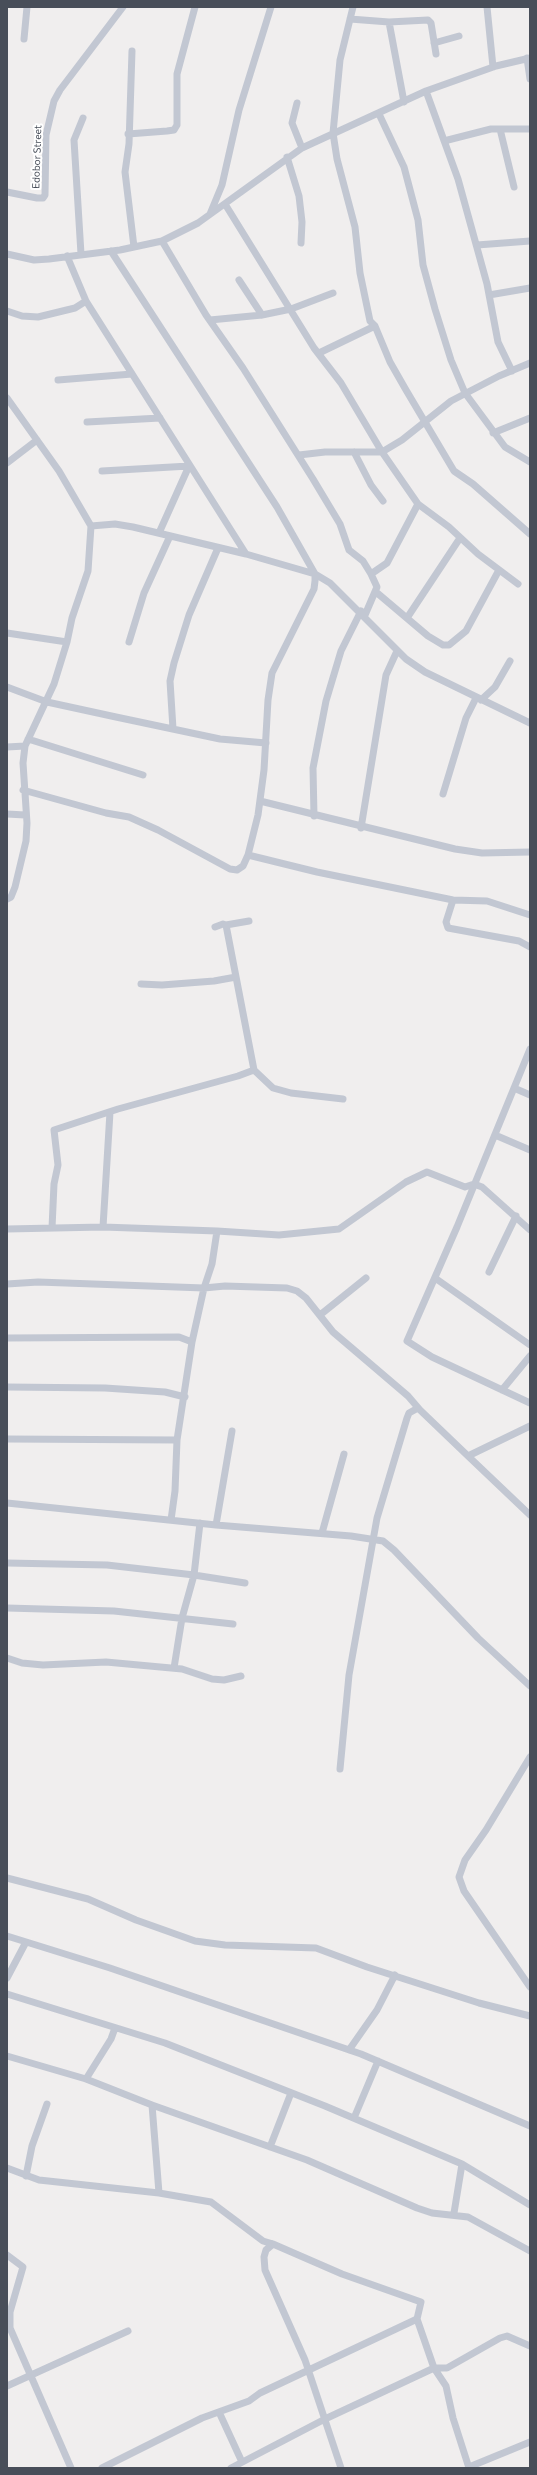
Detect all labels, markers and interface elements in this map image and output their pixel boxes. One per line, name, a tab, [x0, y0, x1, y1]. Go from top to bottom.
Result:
street label: Edobor Street	[30, 125, 44, 189]

